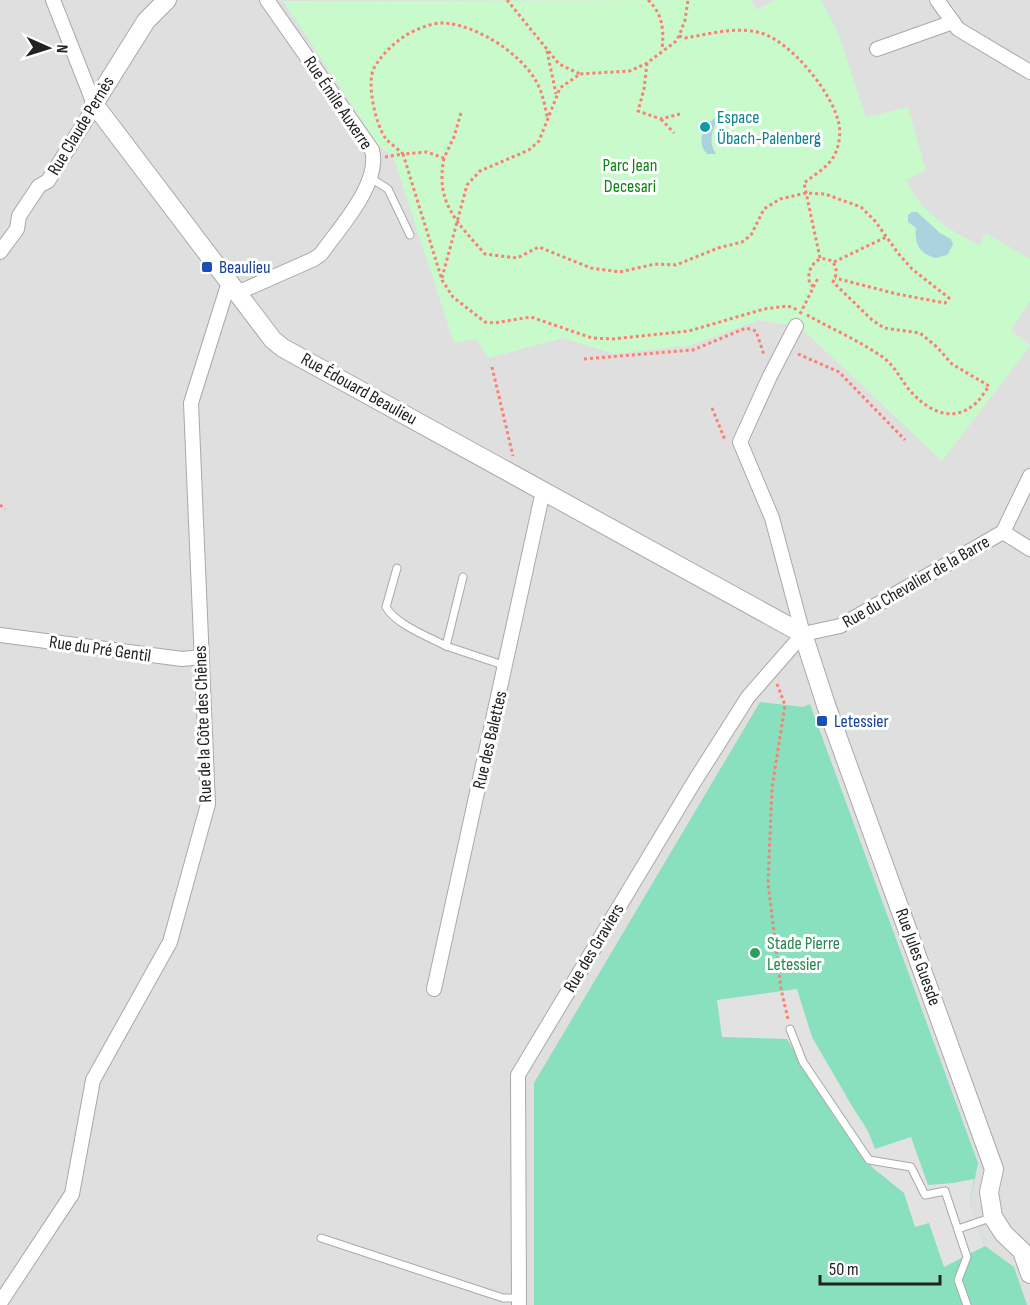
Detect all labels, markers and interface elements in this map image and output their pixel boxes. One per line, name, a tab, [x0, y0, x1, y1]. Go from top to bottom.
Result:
north arrow	[18, 18, 78, 78]
text: N	[52, 44, 71, 53]
street label: Rue Émile Auxerre	[299, 52, 377, 154]
street label: Rue Claude Pernès	[43, 73, 119, 179]
place label: Espace Übach-Palenberg	[717, 107, 821, 149]
marker: Espace Übach-Palenberg	[698, 120, 712, 134]
park label: Parc Jean Decesari	[603, 155, 657, 197]
place label: Beaulieu	[219, 257, 271, 278]
marker: Beaulieu	[200, 260, 214, 274]
street label: Rue Édouard Beaulieu	[297, 348, 421, 430]
street label: Rue du Chevalier de la Barre	[839, 531, 993, 633]
street label: Rue du Pré Gentil	[48, 631, 152, 667]
street label: Rue de la Côte des Chênes	[190, 645, 216, 803]
street label: Rue des Balettes	[469, 689, 511, 791]
place label: Letessier	[834, 711, 889, 732]
marker: Letessier	[815, 714, 829, 728]
street label: Rue des Graviers	[559, 900, 629, 996]
street label: Rue Jules Guesde	[891, 905, 945, 1009]
place label: Stade Pierre Letessier	[767, 933, 840, 975]
marker: Stade Pierre Letessier	[748, 946, 762, 960]
scale bar	[820, 1248, 940, 1286]
text: 50 m	[829, 1259, 859, 1280]

